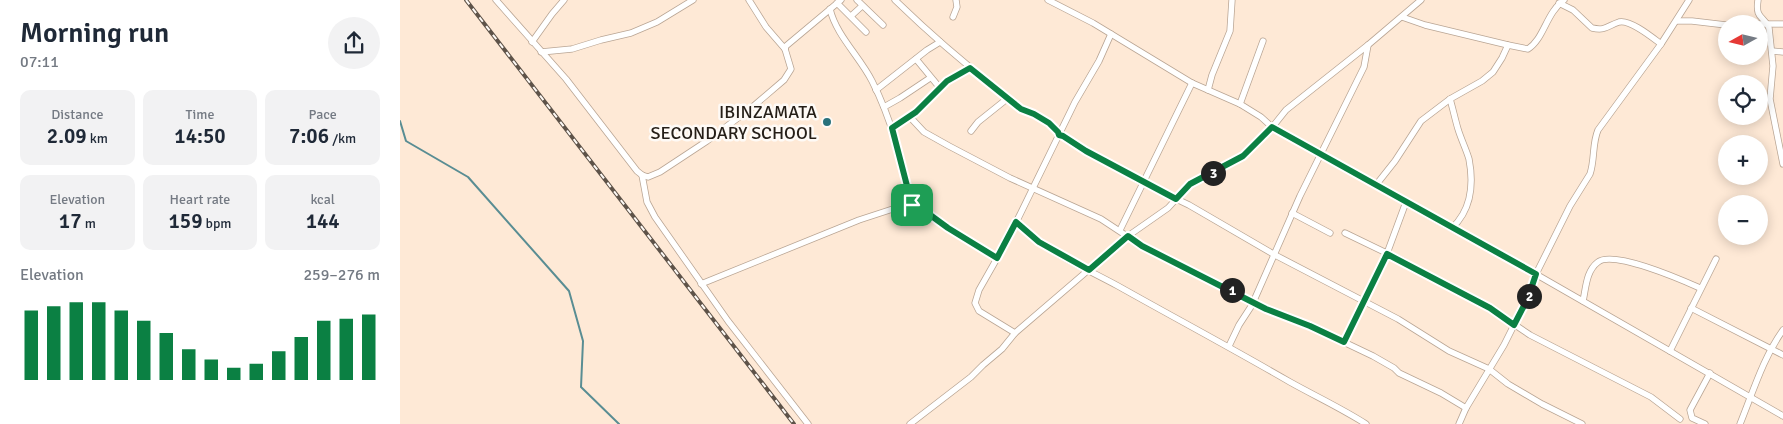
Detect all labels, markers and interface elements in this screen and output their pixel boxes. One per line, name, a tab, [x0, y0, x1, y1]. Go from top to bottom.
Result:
north arrow	[1718, 15, 1768, 65]
map controls	[1718, 15, 1768, 245]
text: Morning run	[20, 16, 169, 50]
button: share	[328, 17, 380, 69]
text: 07:11	[20, 52, 59, 72]
button: locate	[1718, 75, 1768, 125]
place label: IBINZAMATA SECONDARY SCHOOL	[650, 101, 817, 144]
text: Distance	[51, 106, 103, 123]
text: Time	[186, 106, 214, 123]
text: Pace	[309, 106, 337, 123]
marker: IBINZAMATA SECONDARY SCHOOL	[821, 116, 833, 128]
text: 2.09	[47, 123, 87, 149]
text: 14:50	[174, 123, 226, 149]
text: 7:06	[289, 123, 329, 149]
text: km	[87, 130, 108, 147]
text: /km	[329, 130, 356, 147]
button: +	[1718, 135, 1768, 185]
pin: 3	[1200, 160, 1226, 186]
text: 3	[1210, 165, 1217, 182]
pin	[891, 184, 933, 226]
text: Elevation	[49, 191, 105, 208]
text: Heart rate	[170, 191, 230, 208]
text: kcal	[310, 191, 335, 208]
icon: arrive	[898, 191, 926, 219]
button: −	[1718, 195, 1768, 245]
text: 17	[59, 208, 82, 234]
text: 159	[168, 208, 202, 234]
text: 144	[306, 208, 340, 234]
text: m	[82, 215, 96, 232]
text: bpm	[202, 215, 232, 232]
text: Elevation	[20, 265, 84, 285]
text: 259–276 m	[303, 265, 380, 285]
pin: 1	[1220, 278, 1244, 302]
text: 1	[1229, 282, 1236, 299]
pin: 2	[1516, 284, 1542, 308]
text: 2	[1526, 288, 1533, 305]

